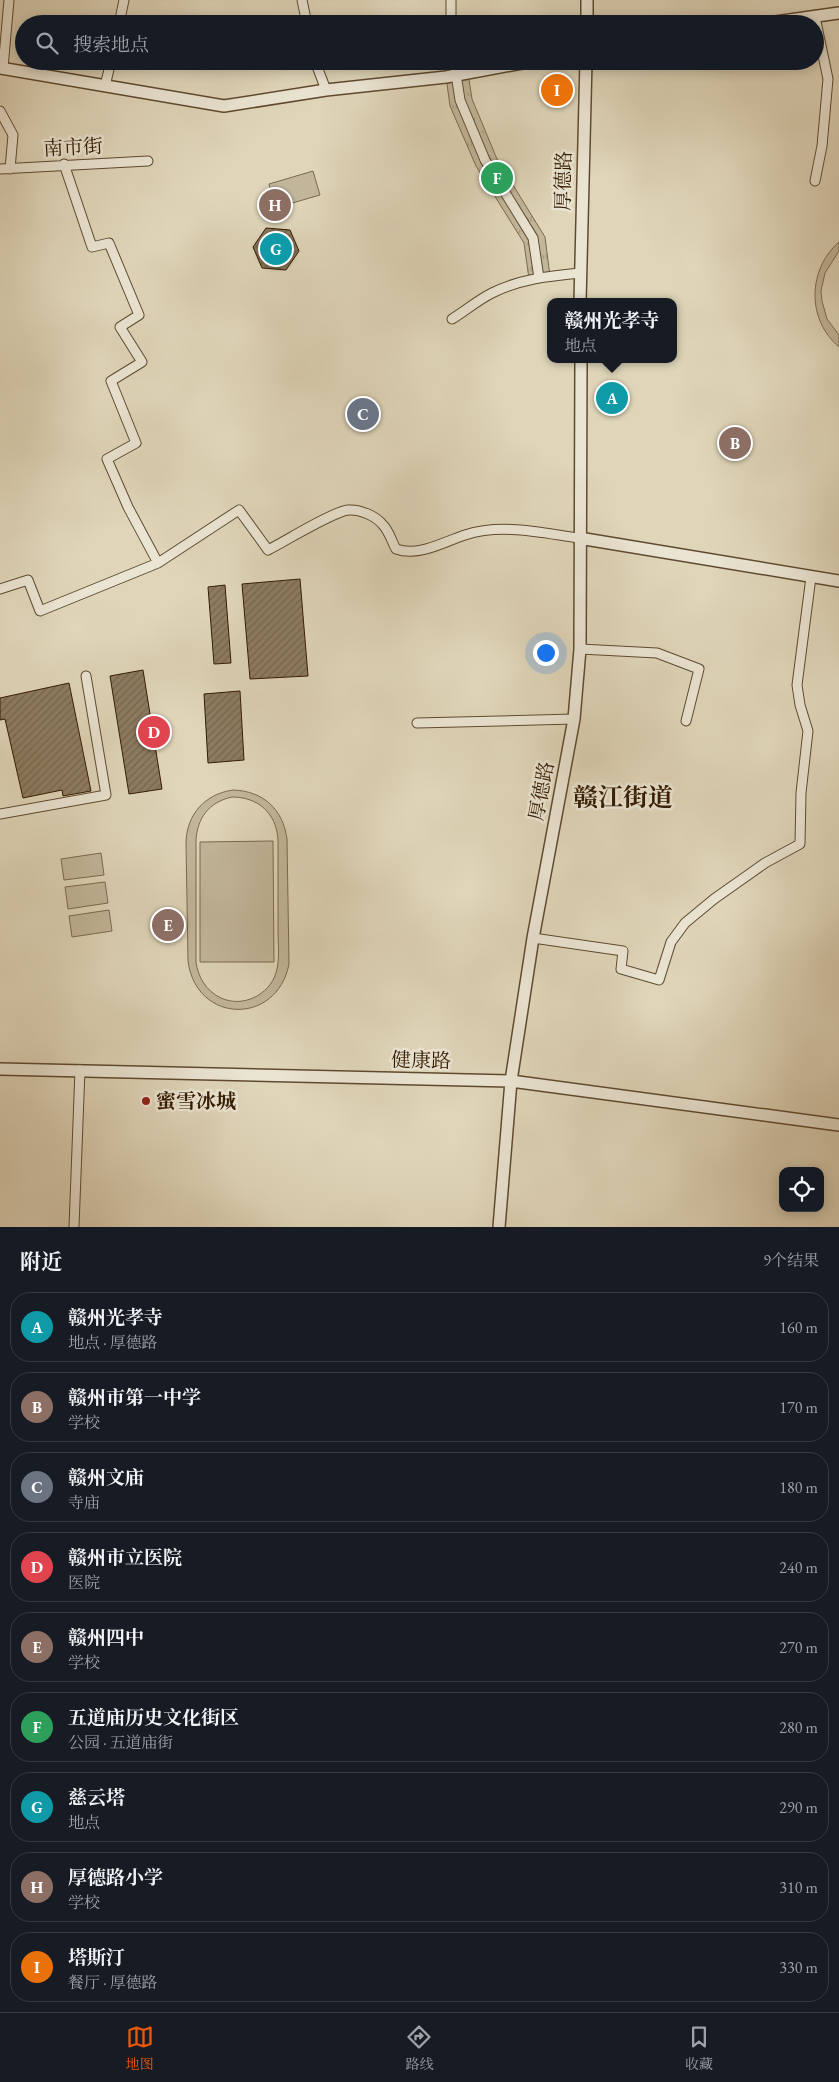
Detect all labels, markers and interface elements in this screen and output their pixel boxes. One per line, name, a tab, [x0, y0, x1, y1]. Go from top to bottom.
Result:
search box	[15, 15, 824, 70]
icon: search	[33, 29, 61, 57]
text: 搜索地点	[73, 32, 149, 57]
pin: I	[541, 71, 573, 109]
street label: 南市街	[42, 132, 104, 162]
street label: 厚德路	[549, 151, 577, 211]
pin: F	[481, 159, 513, 197]
pin: H	[259, 186, 291, 224]
pin: G	[260, 230, 292, 268]
popup	[547, 298, 677, 363]
text: 赣州光孝寺	[564, 308, 660, 333]
text: 地点	[564, 335, 597, 356]
pin: A	[596, 379, 628, 417]
pin: C	[347, 395, 379, 433]
pin: B	[719, 424, 751, 462]
your location	[533, 640, 559, 666]
pin: D	[138, 713, 170, 751]
street label: 厚德路	[523, 759, 559, 823]
district label: 赣江街道	[573, 781, 673, 813]
pin: E	[152, 906, 184, 944]
street label: 健康路	[391, 1046, 451, 1074]
place label: 蜜雪冰城	[156, 1088, 236, 1114]
marker: 蜜雪冰城	[140, 1095, 152, 1107]
map controls	[779, 1167, 824, 1212]
button: locate	[779, 1167, 824, 1212]
text: 附近	[20, 1248, 62, 1275]
text: 9个结果	[763, 1250, 819, 1271]
text: 赣州光孝寺	[68, 1305, 163, 1330]
text: A	[31, 1317, 43, 1338]
text: 160 m	[779, 1317, 818, 1338]
text: 地点 · 厚德路	[68, 1332, 158, 1353]
text: 赣州市第一中学	[68, 1385, 201, 1410]
text: B	[32, 1397, 42, 1418]
text: 170 m	[779, 1397, 818, 1418]
text: 学校	[68, 1412, 100, 1433]
text: 赣州文庙	[68, 1465, 144, 1490]
text: C	[31, 1477, 43, 1498]
text: 180 m	[779, 1477, 818, 1498]
text: 寺庙	[68, 1492, 100, 1513]
text: 赣州市立医院	[68, 1545, 182, 1570]
text: D	[31, 1557, 43, 1578]
text: 240 m	[779, 1557, 818, 1578]
text: 医院	[68, 1572, 100, 1593]
text: 赣州四中	[68, 1625, 144, 1650]
text: E	[32, 1637, 42, 1658]
text: 270 m	[779, 1637, 818, 1658]
text: 学校	[68, 1652, 100, 1673]
text: 五道庙历史文化街区	[68, 1705, 239, 1730]
text: F	[33, 1717, 41, 1738]
text: 280 m	[779, 1717, 818, 1738]
text: 公园 · 五道庙街	[68, 1732, 174, 1753]
text: 慈云塔	[68, 1785, 125, 1810]
text: G	[31, 1797, 43, 1818]
text: 290 m	[779, 1797, 818, 1818]
text: 地点	[68, 1812, 100, 1833]
text: 厚德路小学	[68, 1865, 163, 1890]
text: H	[31, 1877, 43, 1898]
text: 310 m	[779, 1877, 818, 1898]
text: 学校	[68, 1892, 100, 1913]
text: 塔斯汀	[68, 1945, 125, 1970]
text: I	[34, 1957, 40, 1978]
text: 330 m	[779, 1957, 818, 1978]
text: 餐厅 · 厚德路	[68, 1972, 158, 1993]
tab: 地图	[126, 2023, 154, 2073]
tab: 路线	[405, 2023, 433, 2073]
tab: 收藏	[685, 2023, 713, 2073]

